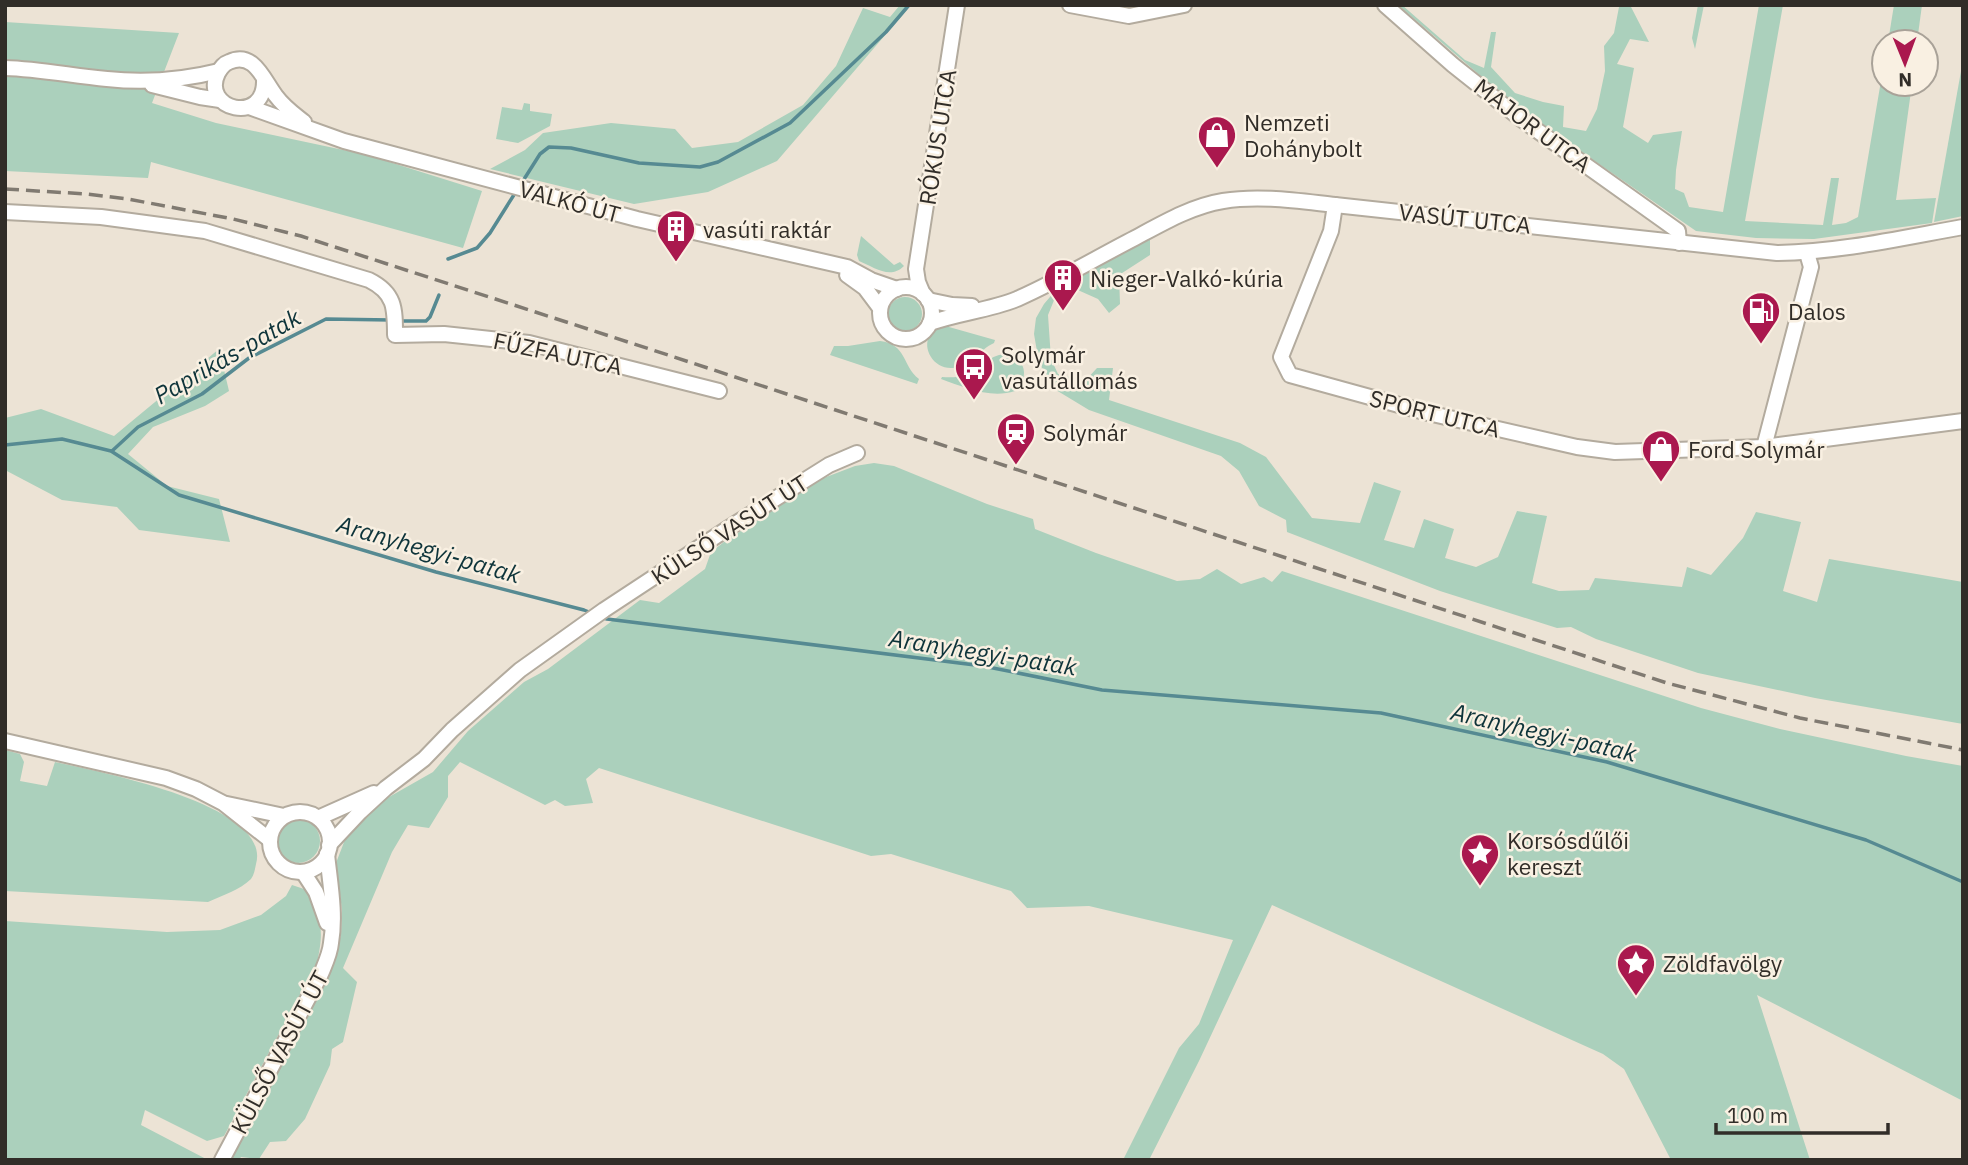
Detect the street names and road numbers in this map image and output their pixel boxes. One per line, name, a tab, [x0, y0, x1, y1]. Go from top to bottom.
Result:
street label: RÓKUS UTCA	[911, 67, 963, 207]
street label: MAJOR UTCA	[1468, 71, 1598, 179]
street label: VALKÓ ÚT	[516, 173, 624, 229]
street label: VASÚT UTCA	[1397, 196, 1533, 240]
street label: FŰZFA UTCA	[491, 325, 625, 381]
street label: SPORT UTCA	[1367, 382, 1504, 444]
street label: KÜLSŐ VASÚT ÚT	[645, 467, 813, 591]
street label: KÜLSŐ VASÚT ÚT	[223, 965, 335, 1139]

